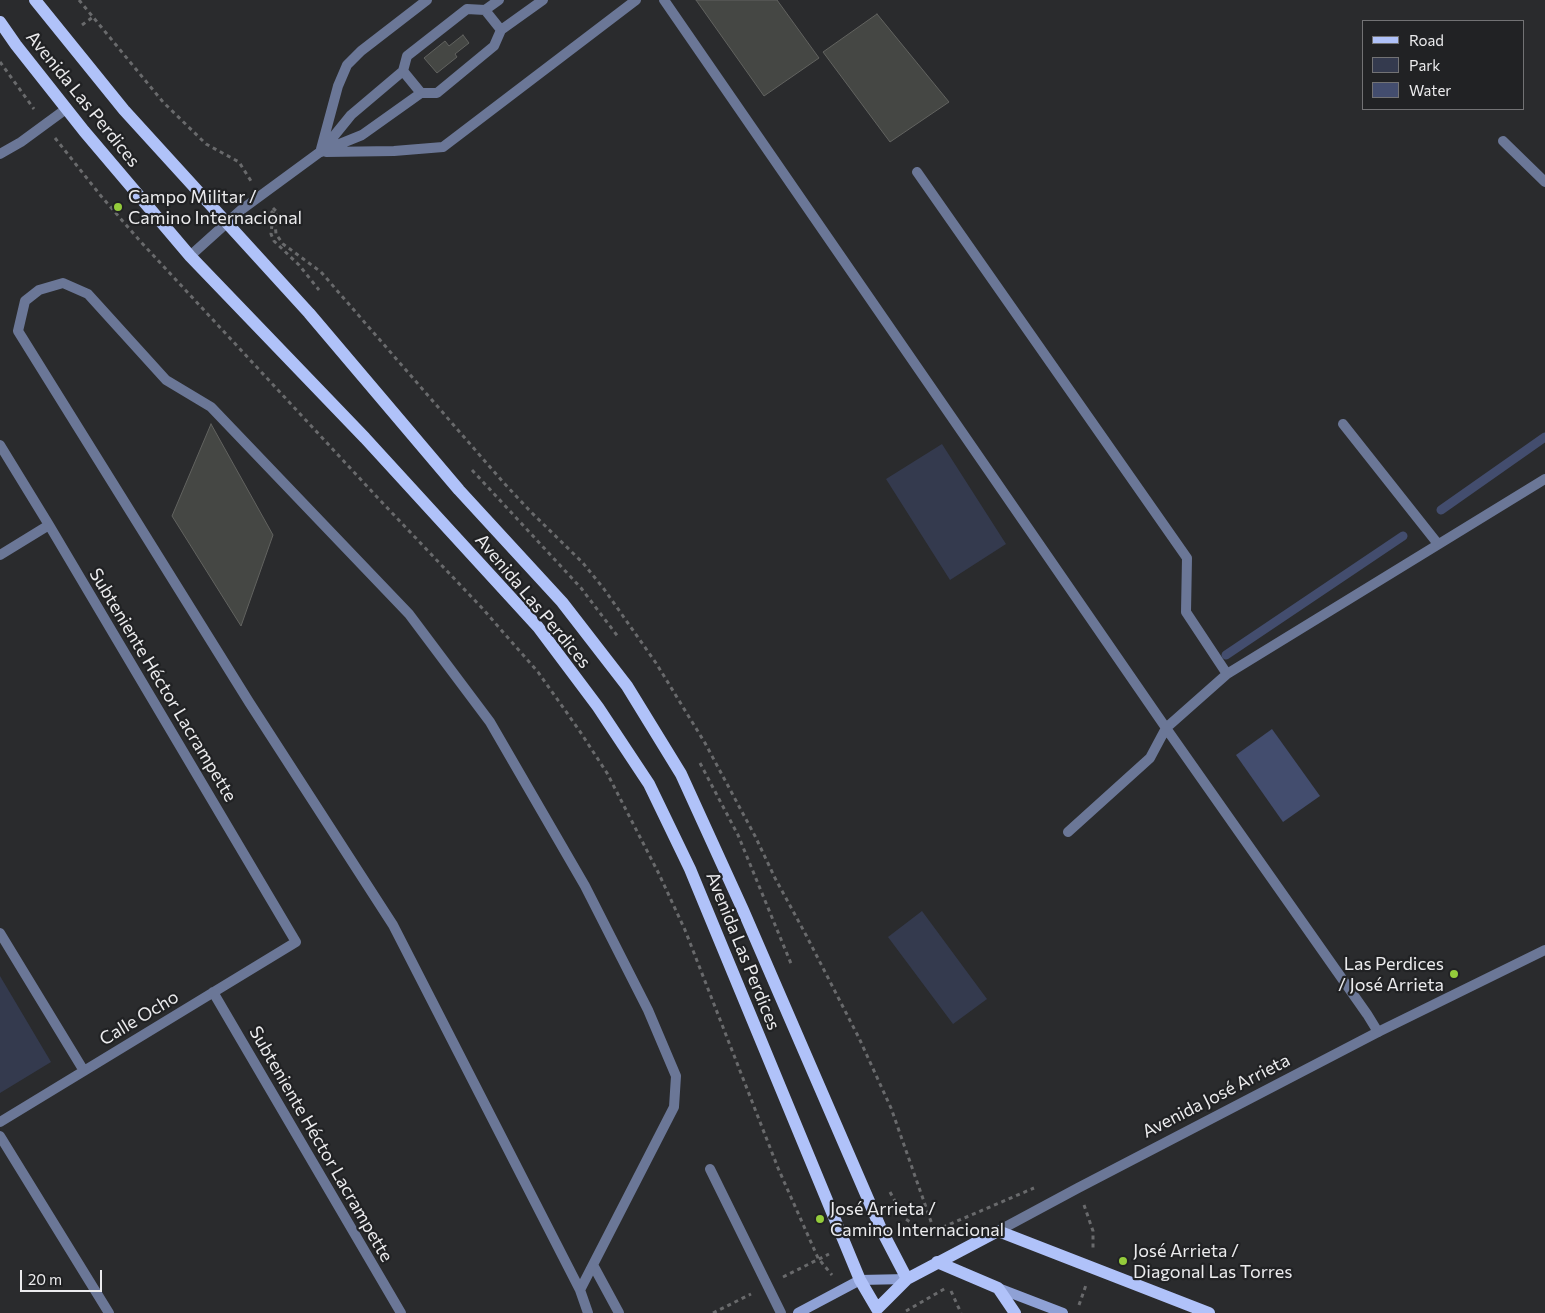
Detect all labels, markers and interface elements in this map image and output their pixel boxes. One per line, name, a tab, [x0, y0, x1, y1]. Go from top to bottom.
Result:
legend	[1362, 20, 1525, 110]
street label: Avenida Las Perdices	[22, 27, 144, 171]
text: Road	[1409, 31, 1444, 49]
text: Park	[1409, 56, 1440, 74]
text: Water	[1409, 81, 1451, 99]
place label: Campo Militar / Camino Internacional	[128, 186, 302, 228]
marker: Campo Militar / Camino Internacional	[112, 201, 124, 213]
street label: Avenida Las Perdices	[471, 529, 595, 673]
street label: Subteniente Héctor Lacrampette	[85, 564, 241, 806]
street label: Avenida Las Perdices	[701, 869, 785, 1033]
place label: Las Perdices / José Arrieta	[1338, 953, 1444, 996]
marker: Las Perdices / José Arrieta	[1448, 968, 1460, 980]
street label: Calle Ocho	[96, 986, 182, 1050]
street label: Subteniente Héctor Lacrampette	[245, 1022, 397, 1266]
street label: Avenida José Arrieta	[1139, 1049, 1293, 1143]
place label: José Arrieta / Camino Internacional	[830, 1198, 1004, 1240]
marker: José Arrieta / Camino Internacional	[814, 1213, 826, 1225]
place label: José Arrieta / Diagonal Las Torres	[1133, 1240, 1292, 1282]
marker: José Arrieta / Diagonal Las Torres	[1117, 1255, 1129, 1267]
scale bar	[22, 1260, 105, 1292]
text: 20 m	[28, 1270, 62, 1288]

